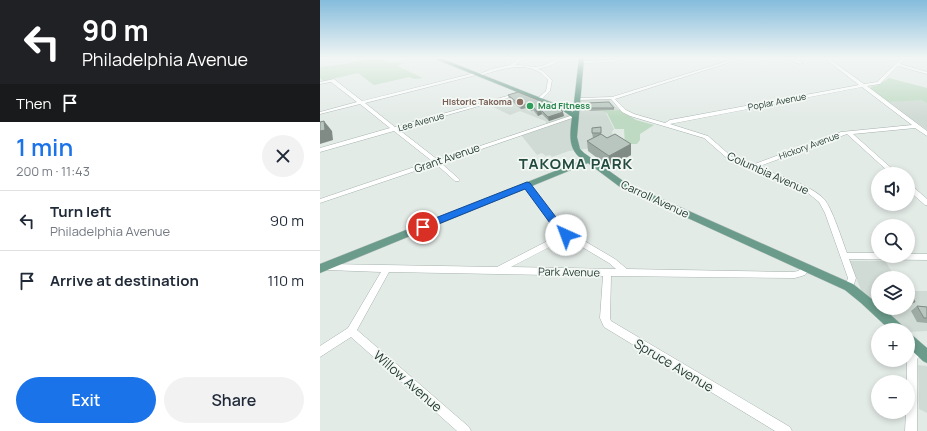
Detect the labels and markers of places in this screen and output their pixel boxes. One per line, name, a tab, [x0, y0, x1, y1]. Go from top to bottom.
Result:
place label: Historic Takoma	[442, 95, 512, 108]
marker: Historic Takoma	[515, 97, 525, 107]
place label: Mad Fitness	[538, 99, 590, 112]
marker: Mad Fitness	[525, 101, 535, 111]
pin	[406, 210, 440, 244]

